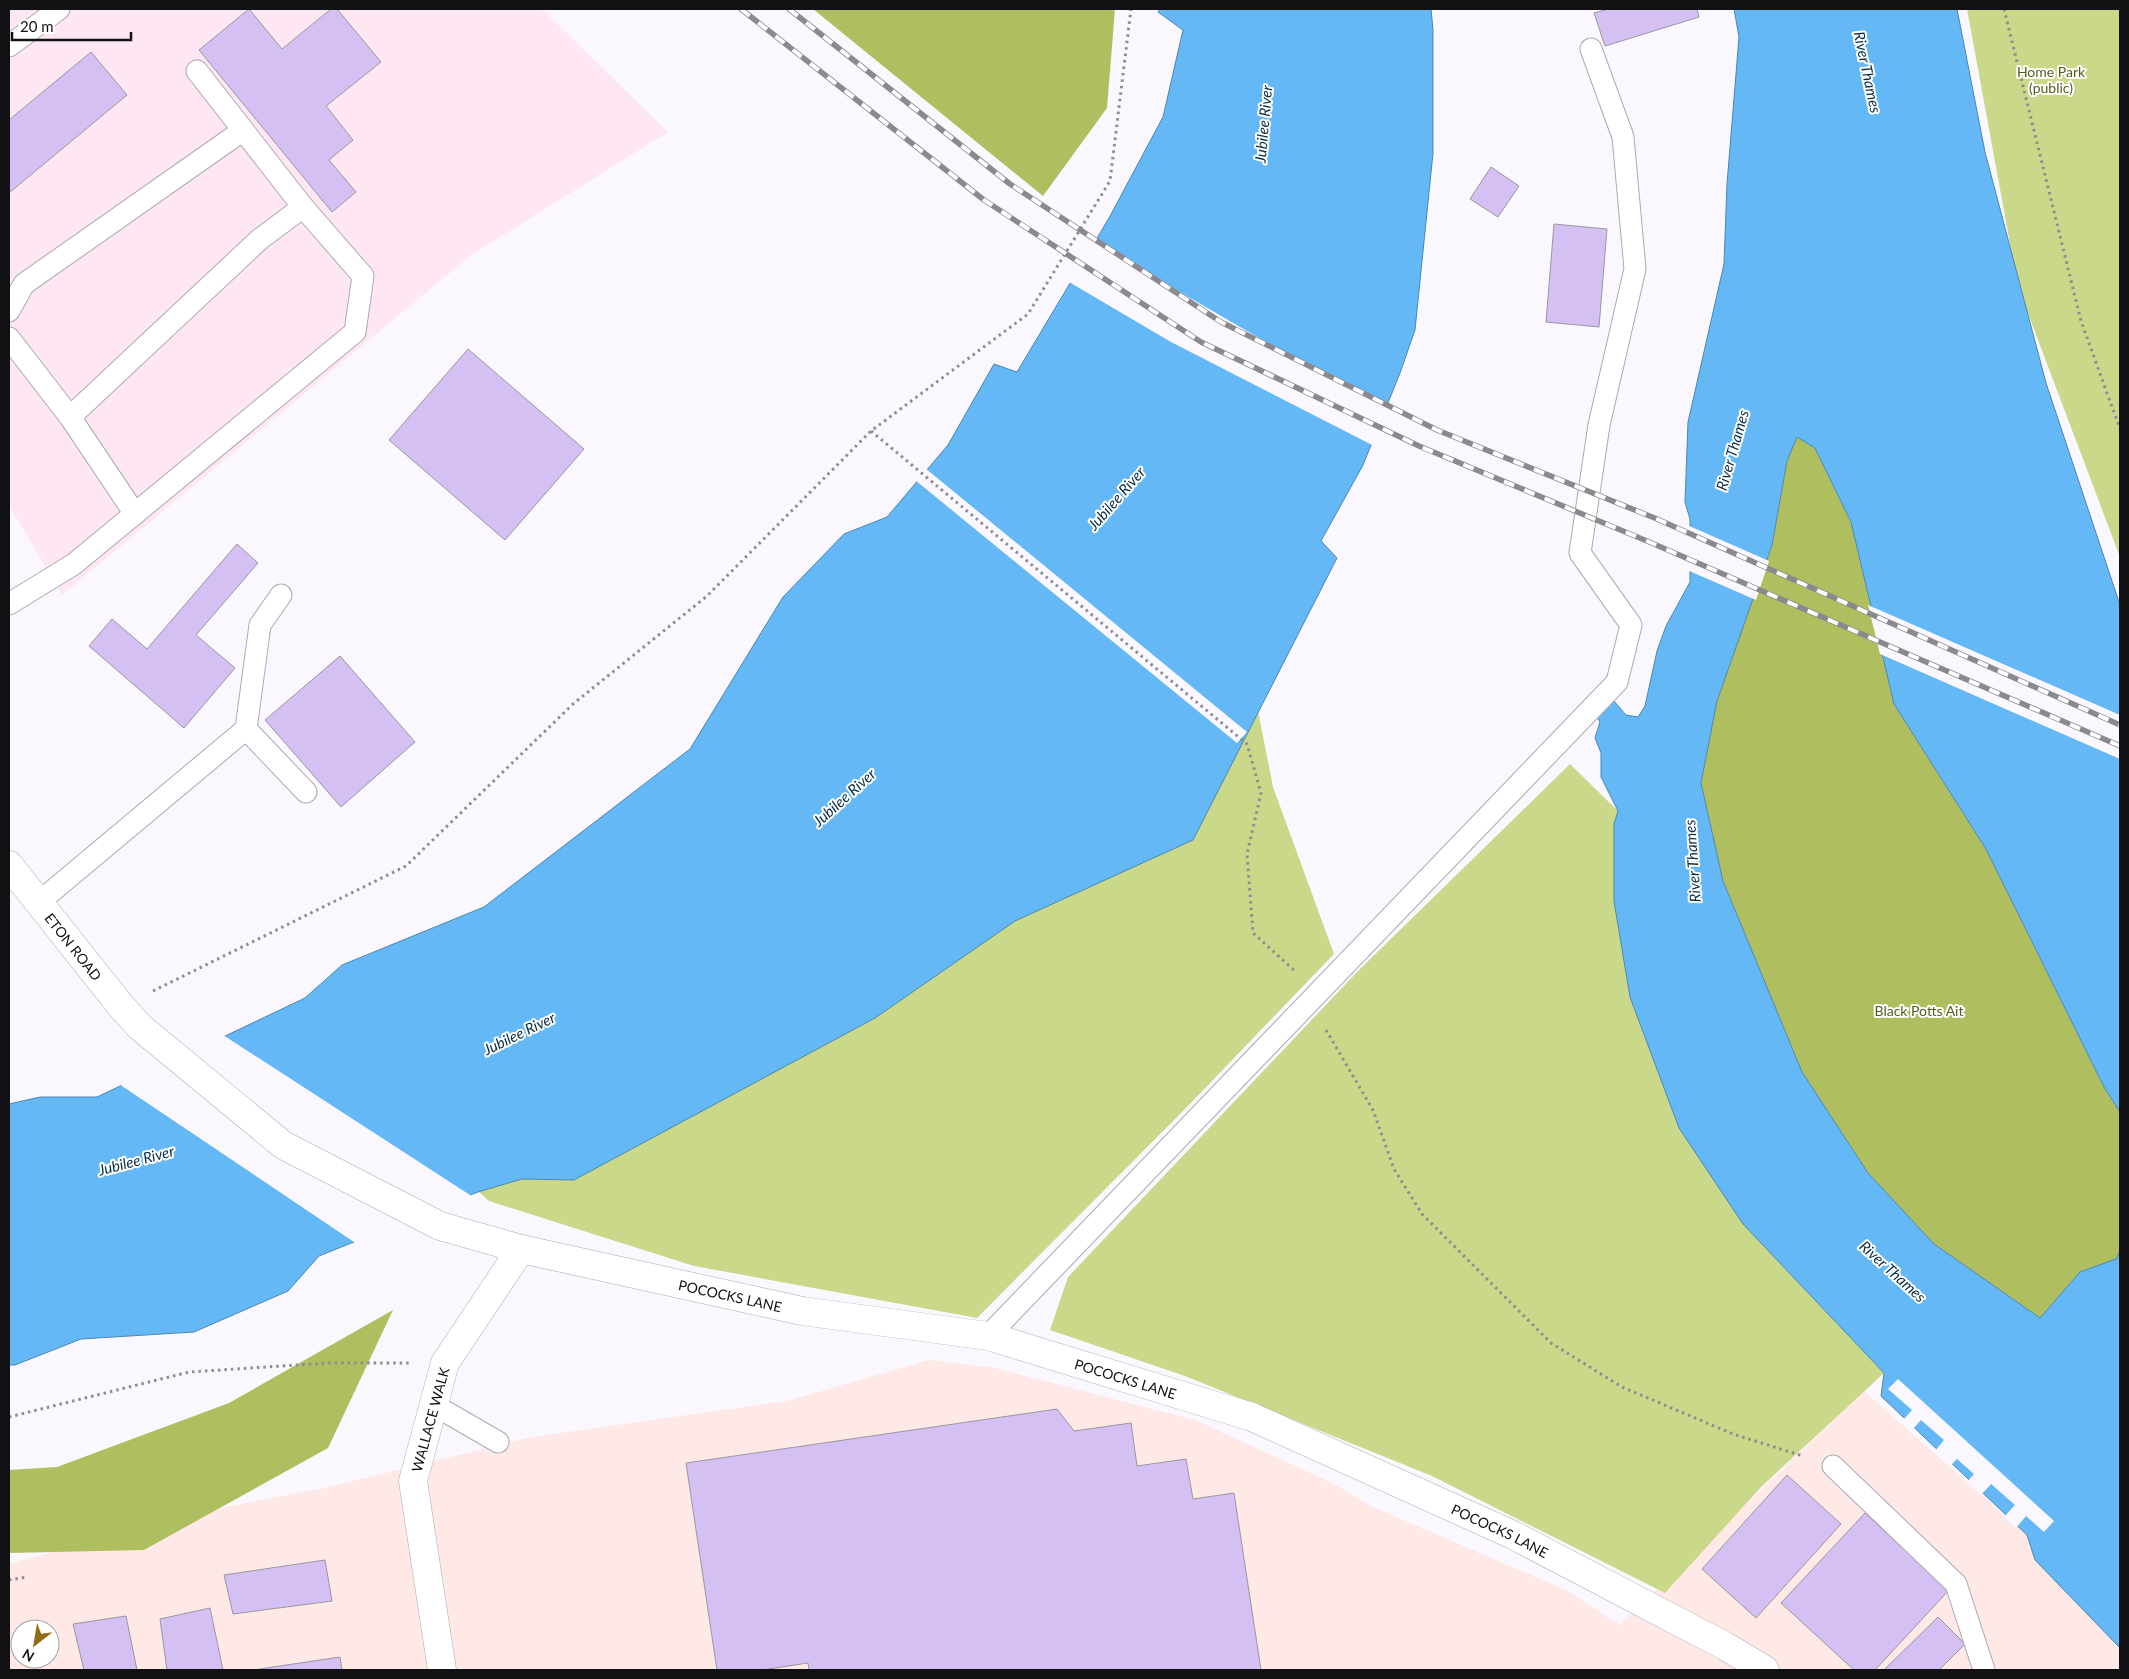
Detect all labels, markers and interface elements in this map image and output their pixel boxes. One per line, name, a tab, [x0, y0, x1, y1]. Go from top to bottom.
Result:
scale bar	[12, 10, 131, 42]
text: 20 m	[20, 17, 54, 35]
water label: River Thames	[1851, 30, 1885, 114]
park label: Home Park (public)	[2017, 63, 2086, 96]
water label: Jubilee River	[1251, 84, 1275, 165]
water label: River Thames	[1712, 408, 1752, 492]
water label: Jubilee River	[1083, 462, 1149, 534]
water label: Jubilee River	[808, 764, 880, 830]
water label: River Thames	[1680, 819, 1704, 903]
street label: ETON ROAD	[42, 909, 106, 984]
park label: Black Potts Ait	[1875, 1002, 1963, 1019]
water label: Jubilee River	[479, 1007, 559, 1059]
water label: Jubilee River	[95, 1141, 177, 1179]
water label: River Thames	[1856, 1237, 1930, 1305]
street label: POCOCKS LANE	[677, 1276, 784, 1315]
street label: POCOCKS LANE	[1073, 1355, 1178, 1402]
street label: WALLACE WALK	[407, 1365, 452, 1474]
street label: POCOCKS LANE	[1449, 1500, 1551, 1561]
north arrow	[10, 1619, 60, 1669]
text: N	[19, 1646, 37, 1666]

